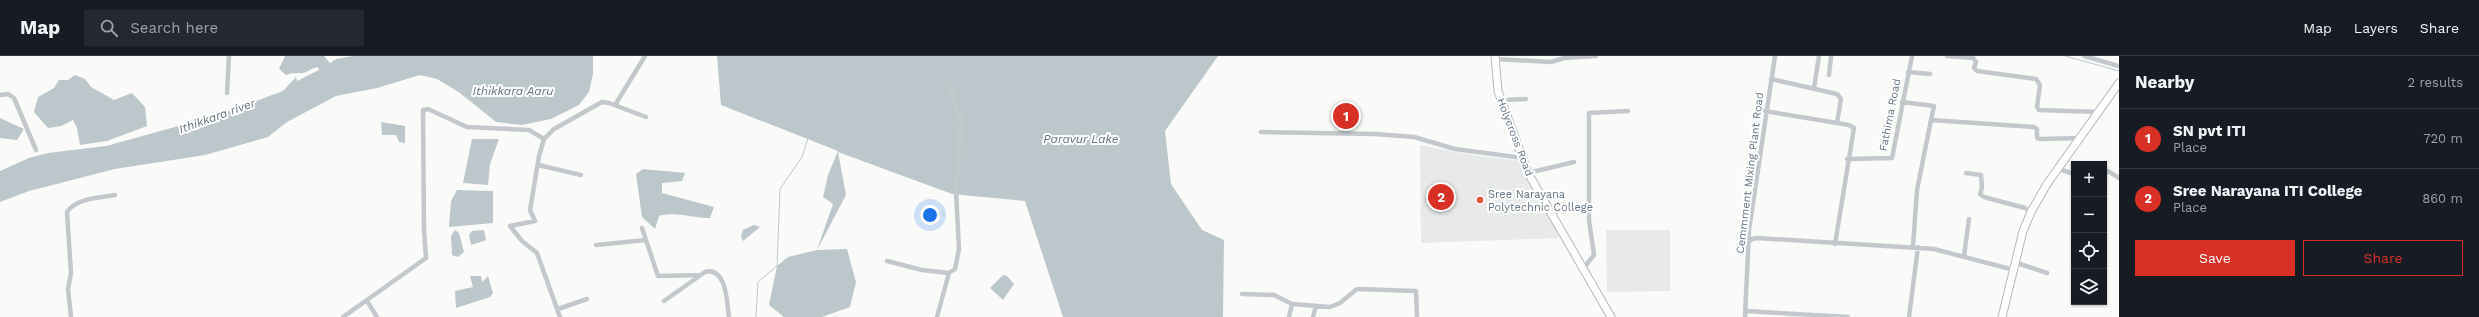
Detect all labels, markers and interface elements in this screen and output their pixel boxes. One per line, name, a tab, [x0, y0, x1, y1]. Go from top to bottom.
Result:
search box	[84, 10, 364, 46]
text: Map	[20, 16, 60, 39]
icon: search	[98, 17, 120, 39]
text: Search here	[130, 19, 218, 37]
text: Map	[2303, 20, 2332, 36]
text: Layers	[2354, 20, 2398, 36]
text: Share	[2420, 20, 2459, 36]
text: Nearby	[2135, 72, 2194, 92]
text: 2 results	[2408, 75, 2463, 90]
street label: Fathima Road	[1877, 78, 1903, 152]
water label: Ithikkara Aaru	[472, 84, 554, 98]
street label: Cemmment Mixing Plant Road	[1734, 92, 1766, 254]
water label: Ithikkara river	[177, 95, 258, 136]
street label: Holycross Road	[1494, 96, 1536, 178]
pin: 1	[1333, 101, 1359, 131]
text: SN pvt ITI	[2173, 122, 2246, 140]
text: 1	[2145, 131, 2151, 146]
text: 720 m	[2423, 131, 2463, 146]
water label: Paravur Lake	[1043, 132, 1119, 146]
text: Place	[2173, 140, 2207, 155]
map controls	[2071, 161, 2107, 305]
button: +	[2071, 161, 2107, 197]
pin: 2	[1428, 182, 1454, 212]
text: Sree Narayana ITI College	[2173, 182, 2363, 200]
place label: Sree Narayana Polytechnic College	[1488, 188, 1593, 214]
text: 2	[2144, 191, 2152, 206]
text: 860 m	[2422, 191, 2463, 206]
marker: Sree Narayana Polytechnic College	[1475, 195, 1485, 205]
button: −	[2071, 197, 2107, 233]
text: Place	[2173, 200, 2207, 215]
your location	[920, 205, 940, 225]
button: locate	[2071, 233, 2107, 269]
button: Save	[2135, 240, 2295, 276]
button: Share	[2303, 240, 2463, 276]
button: layers	[2071, 269, 2107, 305]

